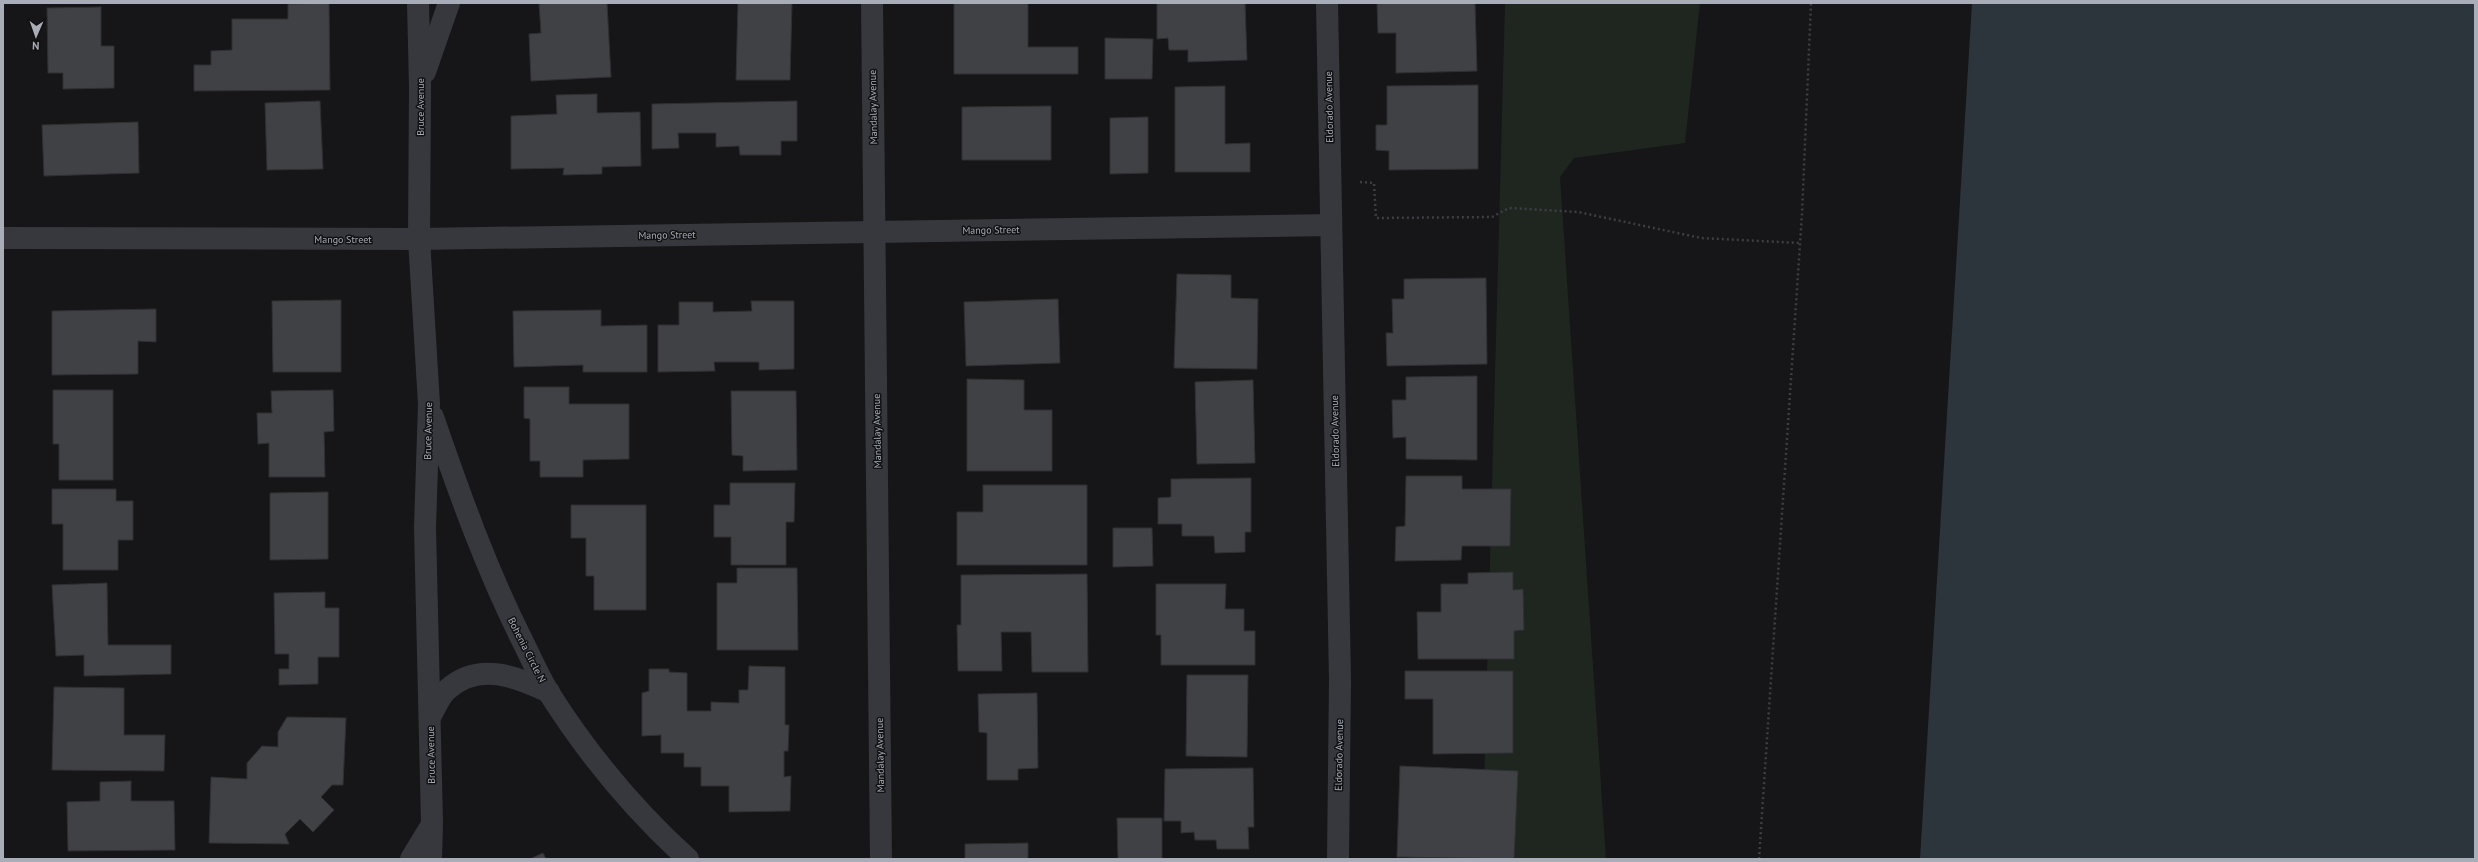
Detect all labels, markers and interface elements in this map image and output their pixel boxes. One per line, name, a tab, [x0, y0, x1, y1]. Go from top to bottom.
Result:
north arrow	[16, 16, 56, 56]
text: N	[32, 39, 40, 53]
street label: Mandalay Avenue	[866, 70, 880, 144]
street label: Eldorado Avenue	[1322, 71, 1336, 143]
street label: Bruce Avenue	[414, 78, 427, 136]
street label: Mango Street	[962, 223, 1020, 237]
street label: Mango Street	[638, 228, 696, 242]
street label: Mango Street	[314, 233, 372, 246]
street label: Mandalay Avenue	[870, 394, 884, 468]
street label: Eldorado Avenue	[1328, 395, 1342, 467]
street label: Bruce Avenue	[421, 402, 435, 460]
street label: Bohenia Circle N	[505, 615, 549, 685]
street label: Mandalay Avenue	[873, 718, 887, 792]
street label: Eldorado Avenue	[1332, 719, 1346, 791]
street label: Bruce Avenue	[424, 726, 438, 784]

